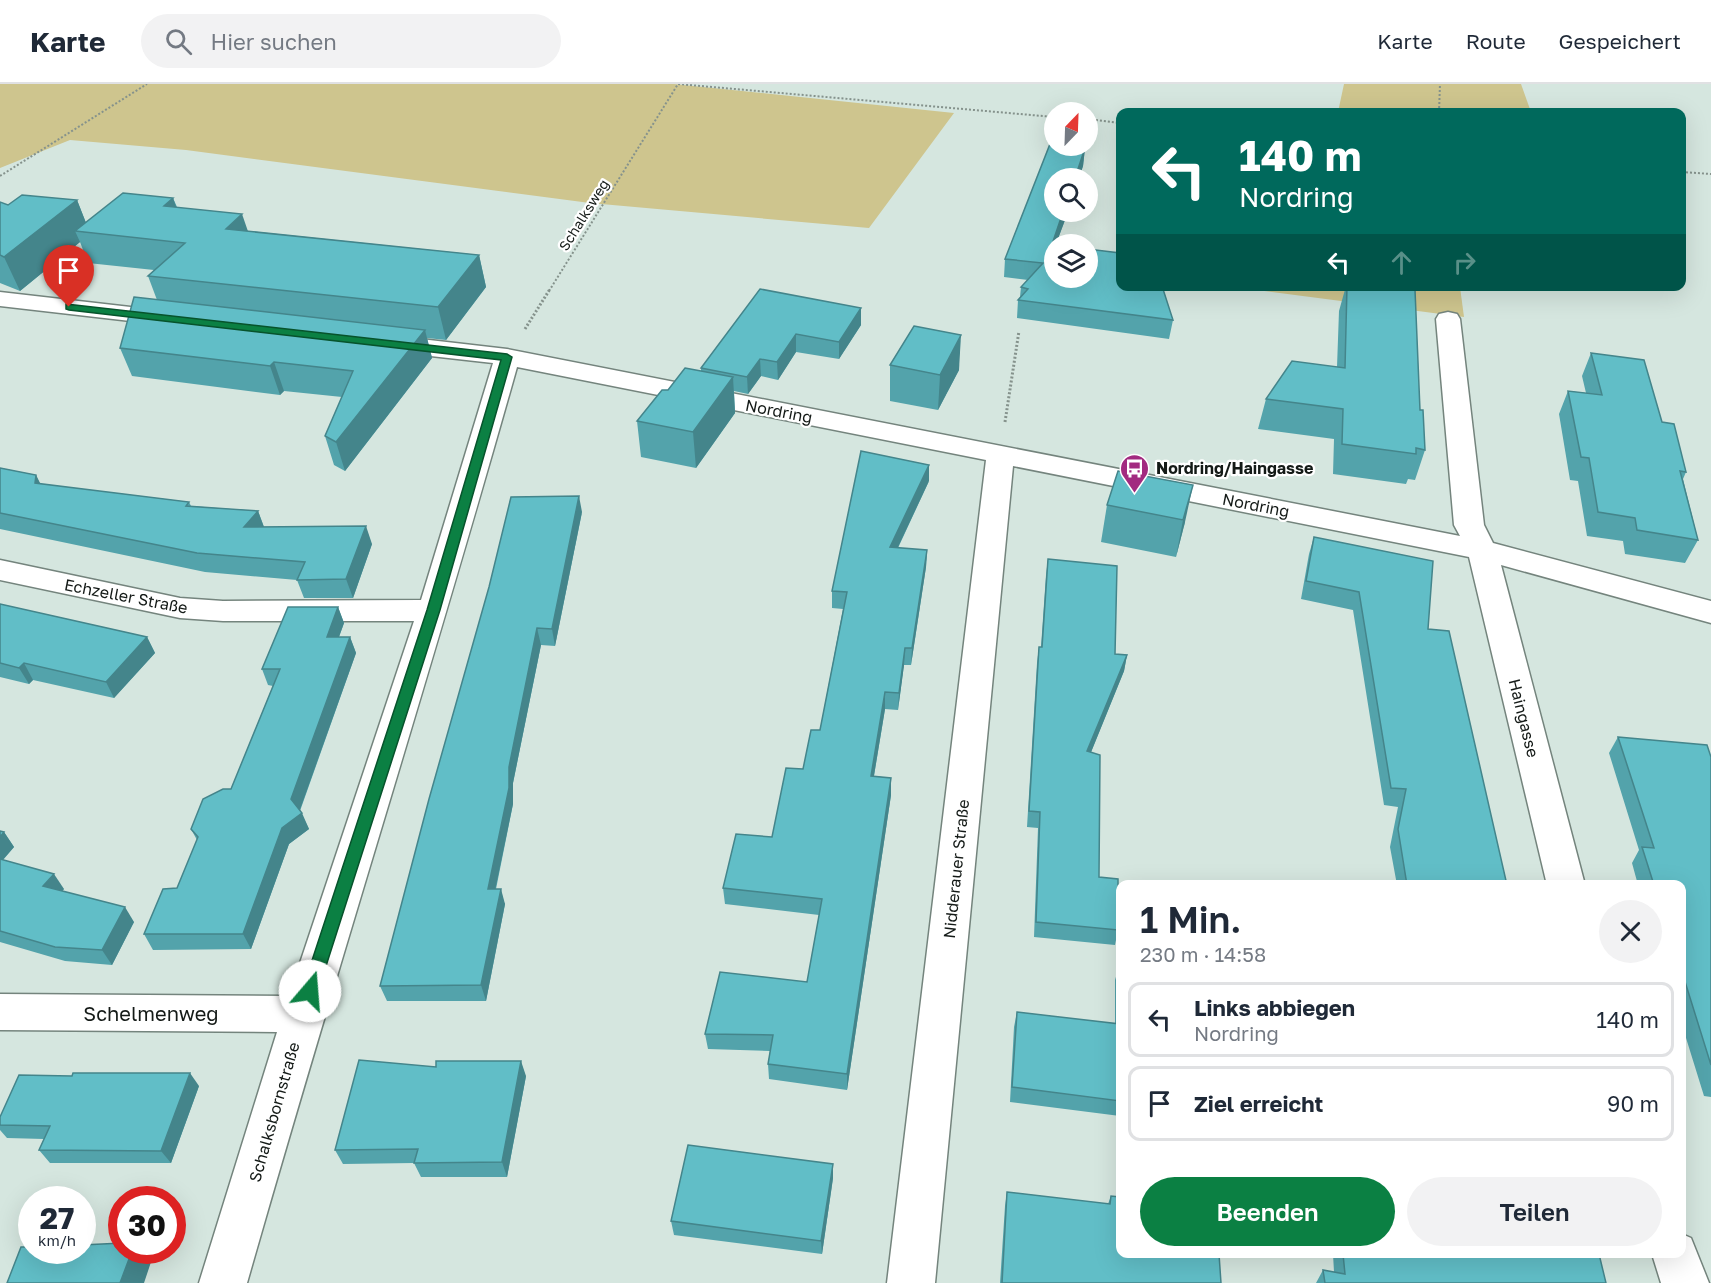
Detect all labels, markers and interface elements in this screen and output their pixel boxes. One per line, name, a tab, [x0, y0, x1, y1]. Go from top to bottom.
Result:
search box	[141, 14, 561, 68]
text: Karte	[30, 25, 105, 58]
icon: search	[162, 25, 195, 58]
text: Hier suchen	[210, 28, 337, 55]
text: Karte	[1377, 28, 1433, 54]
text: Route	[1466, 28, 1526, 54]
text: Gespeichert	[1559, 28, 1681, 54]
north arrow	[1044, 102, 1098, 156]
map controls	[1044, 102, 1098, 288]
text: 140 m	[1239, 130, 1361, 180]
icon: left	[1140, 132, 1218, 210]
button: search	[1044, 168, 1098, 222]
street label: Schalksweg	[555, 176, 612, 254]
text: Nordring	[1239, 181, 1354, 213]
button: layers	[1044, 234, 1098, 288]
pin	[43, 245, 94, 307]
icon: left	[1322, 246, 1355, 279]
icon: ahead	[1385, 246, 1418, 279]
icon: right	[1448, 246, 1481, 279]
icon: arrive	[52, 254, 85, 287]
street label: Nordring	[744, 395, 814, 427]
bus stop icon: Nordring/Haingasse	[1119, 452, 1151, 494]
place label: Nordring/Haingasse	[1156, 458, 1313, 478]
street label: Nordring	[1221, 489, 1291, 521]
street label: Echzeller Straße	[63, 574, 189, 618]
street label: Haingasse	[1505, 677, 1543, 759]
street label: Nidderauer Straße	[939, 798, 973, 940]
text: 1 Min.	[1140, 898, 1241, 941]
button: close	[1599, 900, 1662, 963]
text: 230 m · 14:58	[1140, 942, 1266, 966]
position arrow	[278, 959, 342, 1023]
text: Links abbiegen	[1194, 994, 1355, 1021]
street label: Schelmenweg	[83, 1001, 219, 1025]
icon: left	[1143, 1003, 1176, 1036]
text: 140 m	[1596, 1006, 1659, 1033]
text: Nordring	[1194, 1021, 1279, 1045]
street label: Schalksbornstraße	[244, 1040, 304, 1184]
icon: arrive	[1143, 1087, 1176, 1120]
text: Ziel erreicht	[1194, 1090, 1323, 1117]
text: 90 m	[1607, 1090, 1659, 1117]
button: Beenden	[1140, 1177, 1395, 1246]
button: Teilen	[1407, 1177, 1662, 1246]
speed limit sign: 30	[108, 1186, 186, 1264]
text: 27	[40, 1200, 74, 1236]
text: km/h	[38, 1231, 76, 1249]

